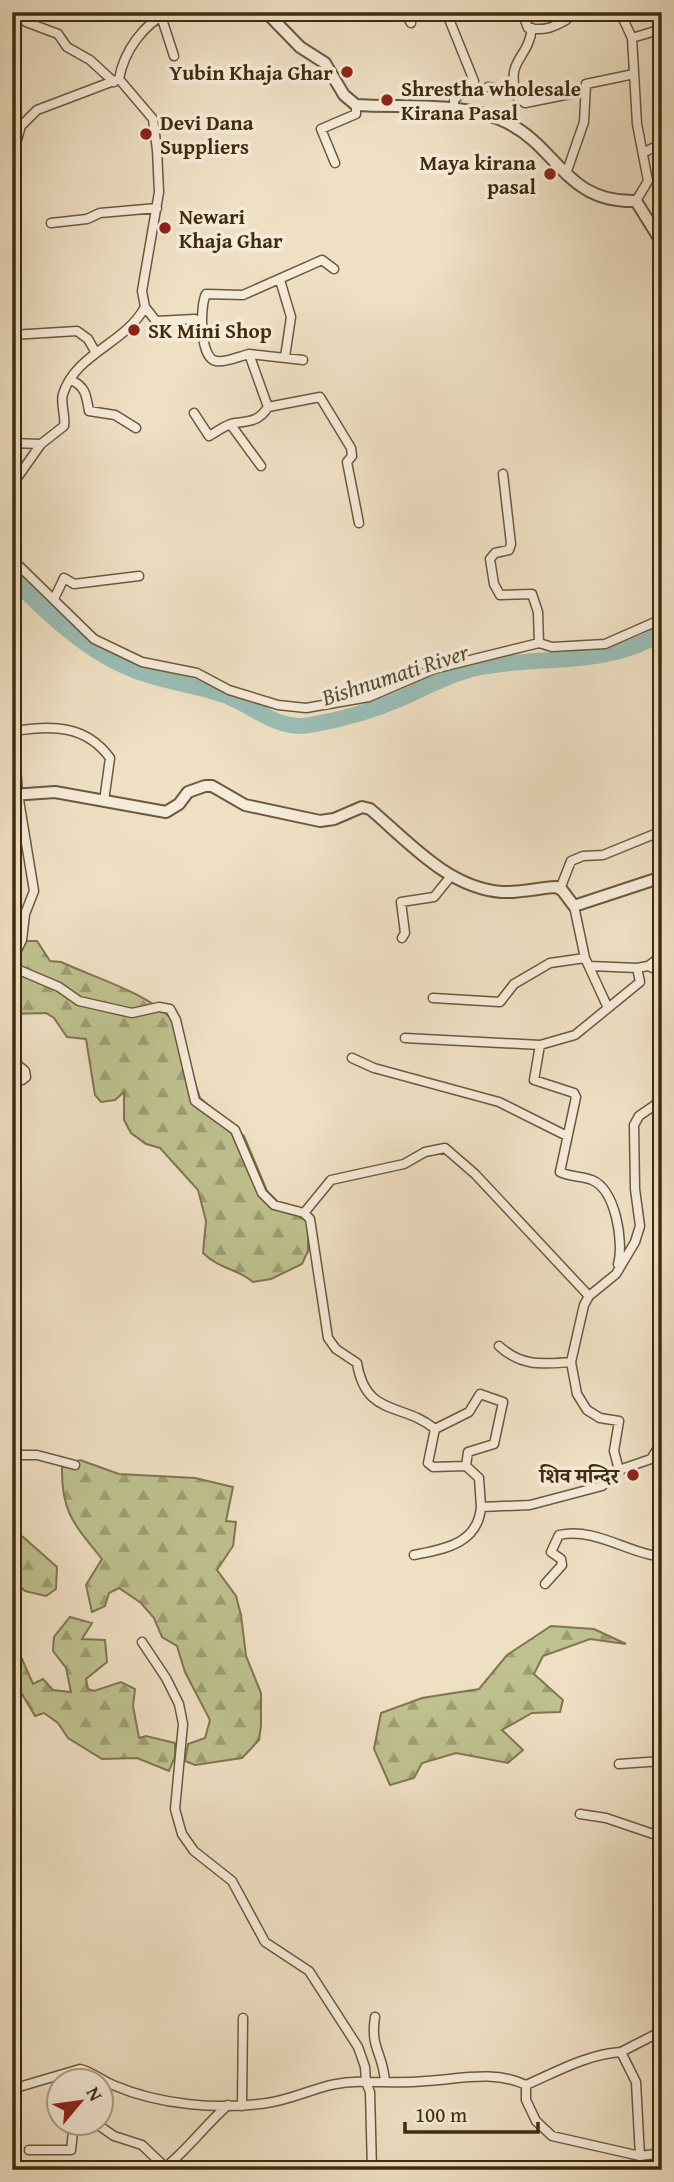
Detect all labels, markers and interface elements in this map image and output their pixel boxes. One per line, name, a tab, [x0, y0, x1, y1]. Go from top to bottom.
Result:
place label: Yubin Khaja Ghar	[169, 57, 333, 88]
marker: Yubin Khaja Ghar	[339, 64, 355, 80]
place label: Shrestha wholesale Kirana Pasal	[401, 73, 581, 128]
marker: Shrestha wholesale Kirana Pasal	[379, 92, 395, 108]
place label: Devi Dana Suppliers	[160, 107, 254, 162]
marker: Devi Dana Suppliers	[138, 126, 154, 142]
place label: Maya kirana pasal	[420, 147, 536, 202]
marker: Maya kirana pasal	[542, 166, 558, 182]
place label: Newari Khaja Ghar	[179, 201, 283, 256]
marker: Newari Khaja Ghar	[157, 220, 173, 236]
place label: SK Mini Shop	[148, 315, 272, 346]
marker: SK Mini Shop	[126, 322, 142, 338]
water label: Bishnumati River	[316, 634, 474, 714]
place label: शिव मन्दिर	[538, 1460, 620, 1491]
marker: शिव मन्दिर	[625, 1467, 641, 1483]
north arrow	[46, 2066, 116, 2136]
text: N	[80, 2081, 110, 2106]
scale bar	[405, 2091, 538, 2135]
text: 100 m	[415, 2099, 467, 2130]

